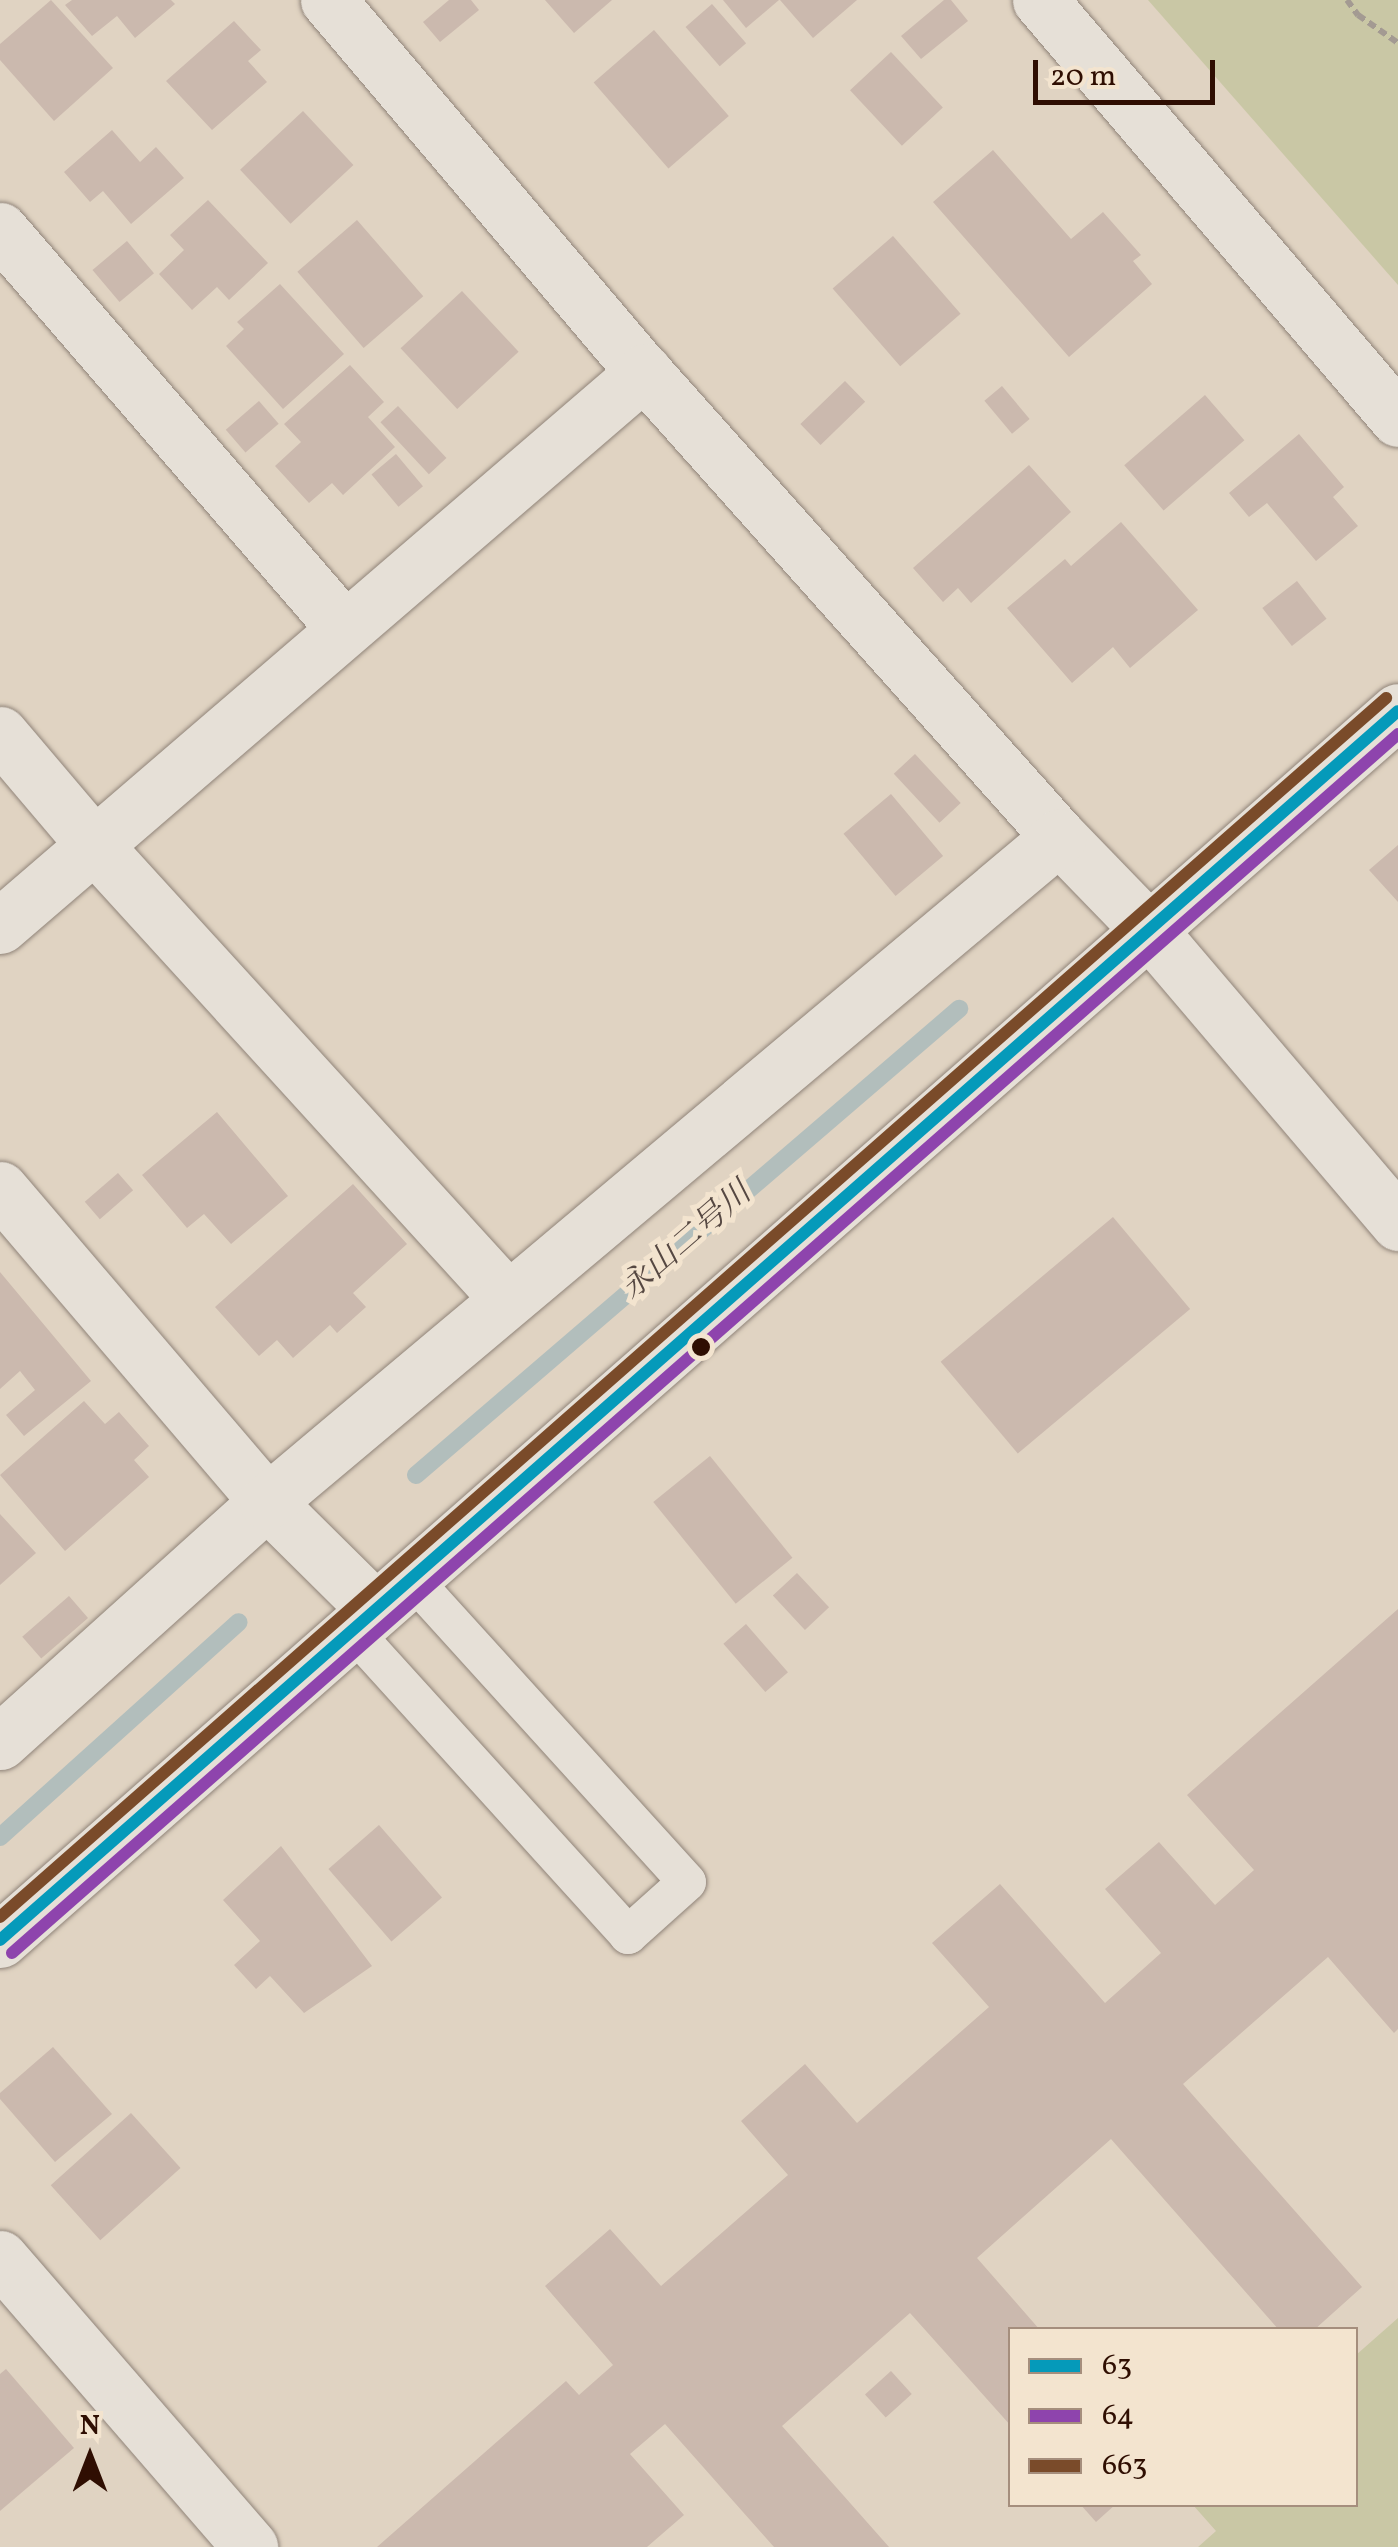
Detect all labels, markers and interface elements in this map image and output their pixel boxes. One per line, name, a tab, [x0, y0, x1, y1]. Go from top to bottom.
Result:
scale bar	[1038, 40, 1220, 102]
text: 20 m	[1050, 56, 1116, 98]
water label: 永山二号川	[614, 1175, 760, 1309]
unlabelled marker	[691, 1337, 711, 1357]
legend	[1008, 2327, 1358, 2507]
text: 63	[1102, 2345, 1132, 2387]
text: 64	[1102, 2395, 1134, 2437]
north arrow	[40, 2407, 140, 2507]
text: N	[80, 2407, 100, 2446]
text: 663	[1102, 2445, 1147, 2487]

